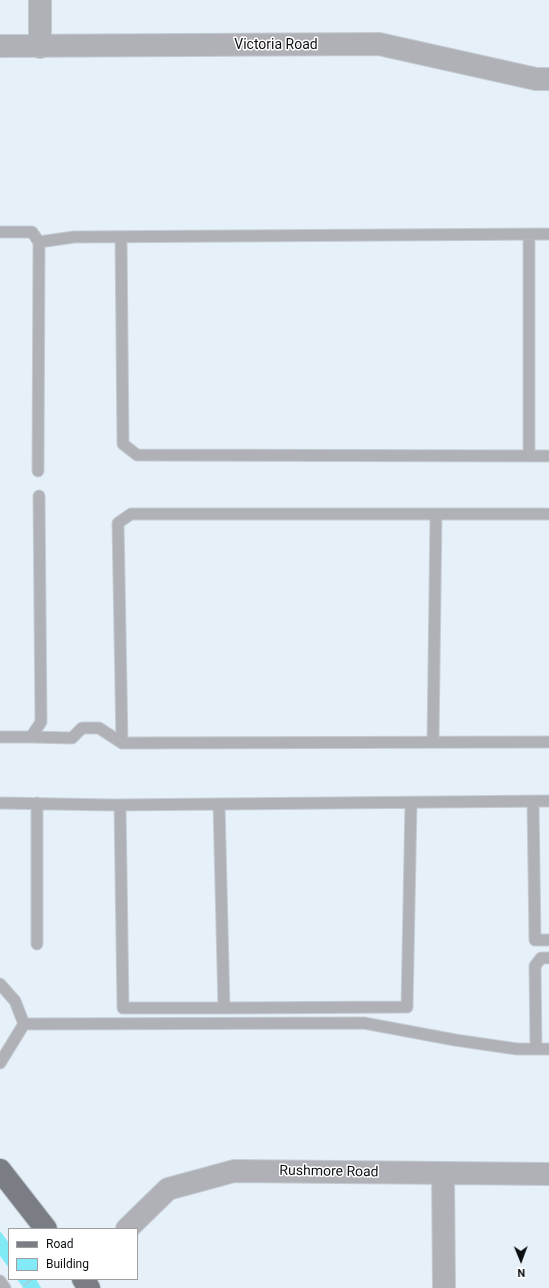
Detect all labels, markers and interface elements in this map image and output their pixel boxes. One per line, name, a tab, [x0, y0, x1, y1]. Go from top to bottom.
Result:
street label: Victoria Road	[234, 37, 318, 53]
street label: Rushmore Road	[279, 1163, 379, 1181]
legend	[8, 1228, 138, 1280]
text: Road	[46, 1237, 74, 1251]
north arrow	[501, 1240, 541, 1280]
text: Building	[46, 1257, 89, 1271]
text: N	[517, 1266, 525, 1279]

